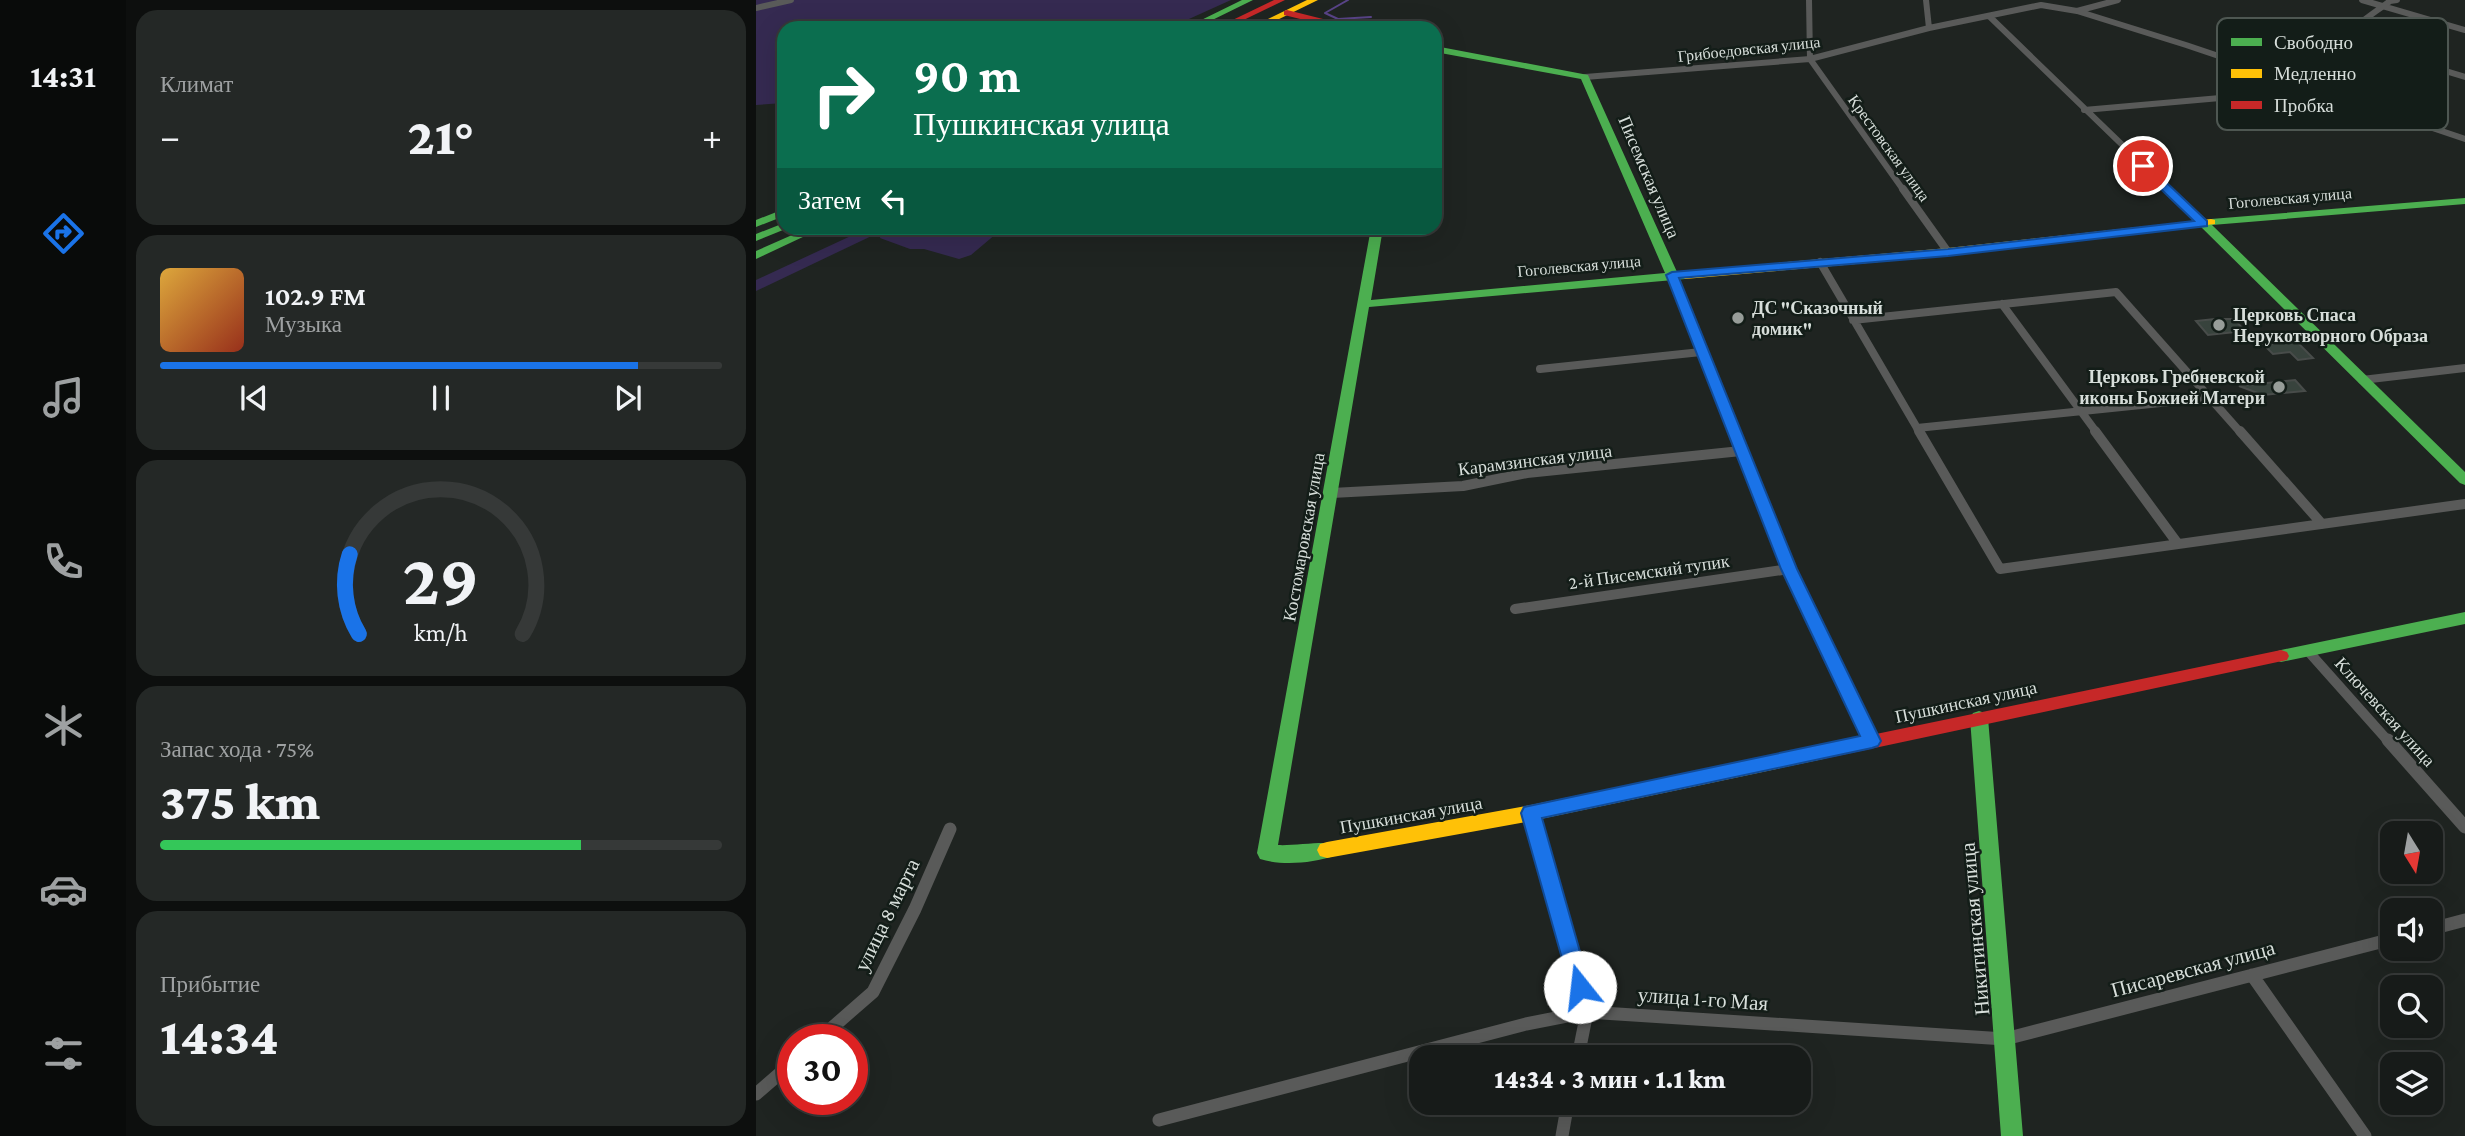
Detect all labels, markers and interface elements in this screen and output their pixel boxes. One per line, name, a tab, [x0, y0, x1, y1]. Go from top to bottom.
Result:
legend	[2217, 18, 2448, 130]
text: Свободно	[2274, 32, 2353, 53]
street label: Грибоедовская улица	[1677, 33, 1821, 66]
text: 90 m	[913, 48, 1020, 103]
icon: right	[798, 49, 889, 140]
text: 14:31	[30, 58, 96, 94]
text: Медленно	[2274, 63, 2356, 84]
text: Климат	[160, 71, 233, 97]
street label: Крестовская улица	[1844, 92, 1933, 205]
text: Пробка	[2274, 95, 2334, 116]
text: Пушкинская улица	[913, 106, 1170, 142]
text: 21°	[408, 107, 474, 165]
street label: Писемская улица	[1614, 113, 1684, 241]
text: −	[160, 115, 180, 157]
text: +	[702, 115, 722, 157]
pin	[2113, 136, 2173, 196]
icon: arrive	[2124, 147, 2162, 185]
icon: left	[875, 182, 913, 220]
street label: Гоголевская улица	[2228, 184, 2353, 213]
text: Затем	[798, 186, 861, 215]
icon: directions	[39, 209, 88, 258]
street label: Гоголевская улица	[1517, 252, 1642, 281]
text: 102.9 FM	[265, 282, 366, 311]
place label: ДС "Сказочный домик"	[1752, 298, 1883, 339]
place label: Церковь Спаса Нерукотворного Образа	[2233, 305, 2428, 346]
marker: ДС "Сказочный домик"	[1730, 310, 1746, 326]
text: Музыка	[265, 311, 342, 337]
marker: Церковь Спаса Нерукотворного Образа	[2211, 317, 2227, 333]
place label: Церковь Гребневской иконы Божией Матери	[2079, 367, 2265, 408]
icon: music	[39, 373, 88, 422]
icon: previous	[235, 379, 273, 417]
icon: pause	[422, 379, 460, 417]
icon: next	[609, 379, 647, 417]
marker: Церковь Гребневской иконы Божией Матери	[2271, 379, 2287, 395]
street label: Карамзинская улица	[1457, 441, 1613, 479]
street label: Костомаровская улица	[1279, 451, 1329, 623]
icon: phone	[39, 537, 88, 586]
text: 29	[403, 539, 479, 620]
street label: 2-й Писемский тупик	[1567, 551, 1731, 593]
text: km/h	[414, 619, 468, 646]
street label: Ключевская улица	[2331, 653, 2439, 771]
street label: Пушкинская улица	[1893, 677, 2039, 727]
icon: climate	[39, 701, 88, 750]
text: Запас хода · 75%	[160, 736, 314, 762]
text: 375 km	[160, 772, 320, 830]
street label: Пушкинская улица	[1338, 793, 1484, 837]
north arrow	[2380, 821, 2443, 884]
map controls	[2380, 821, 2443, 1115]
street label: Никитинская улица	[1955, 841, 1995, 1016]
street label: улица 8 марта	[849, 854, 925, 975]
icon: car	[39, 865, 88, 914]
button: sound	[2380, 898, 2443, 961]
street label: Писаревская улица	[2108, 935, 2278, 1002]
position arrow	[1543, 950, 1617, 1024]
text: Прибытие	[160, 971, 260, 997]
button: search	[2380, 975, 2443, 1038]
street label: улица 1-го Мая	[1637, 982, 1769, 1016]
text: 14:34	[160, 1007, 279, 1065]
speed limit sign: 30	[777, 1024, 868, 1115]
icon: filters	[39, 1029, 88, 1078]
button: layers	[2380, 1052, 2443, 1115]
text: 14:34 · 3 мин · 1.1 km	[1494, 1065, 1726, 1094]

